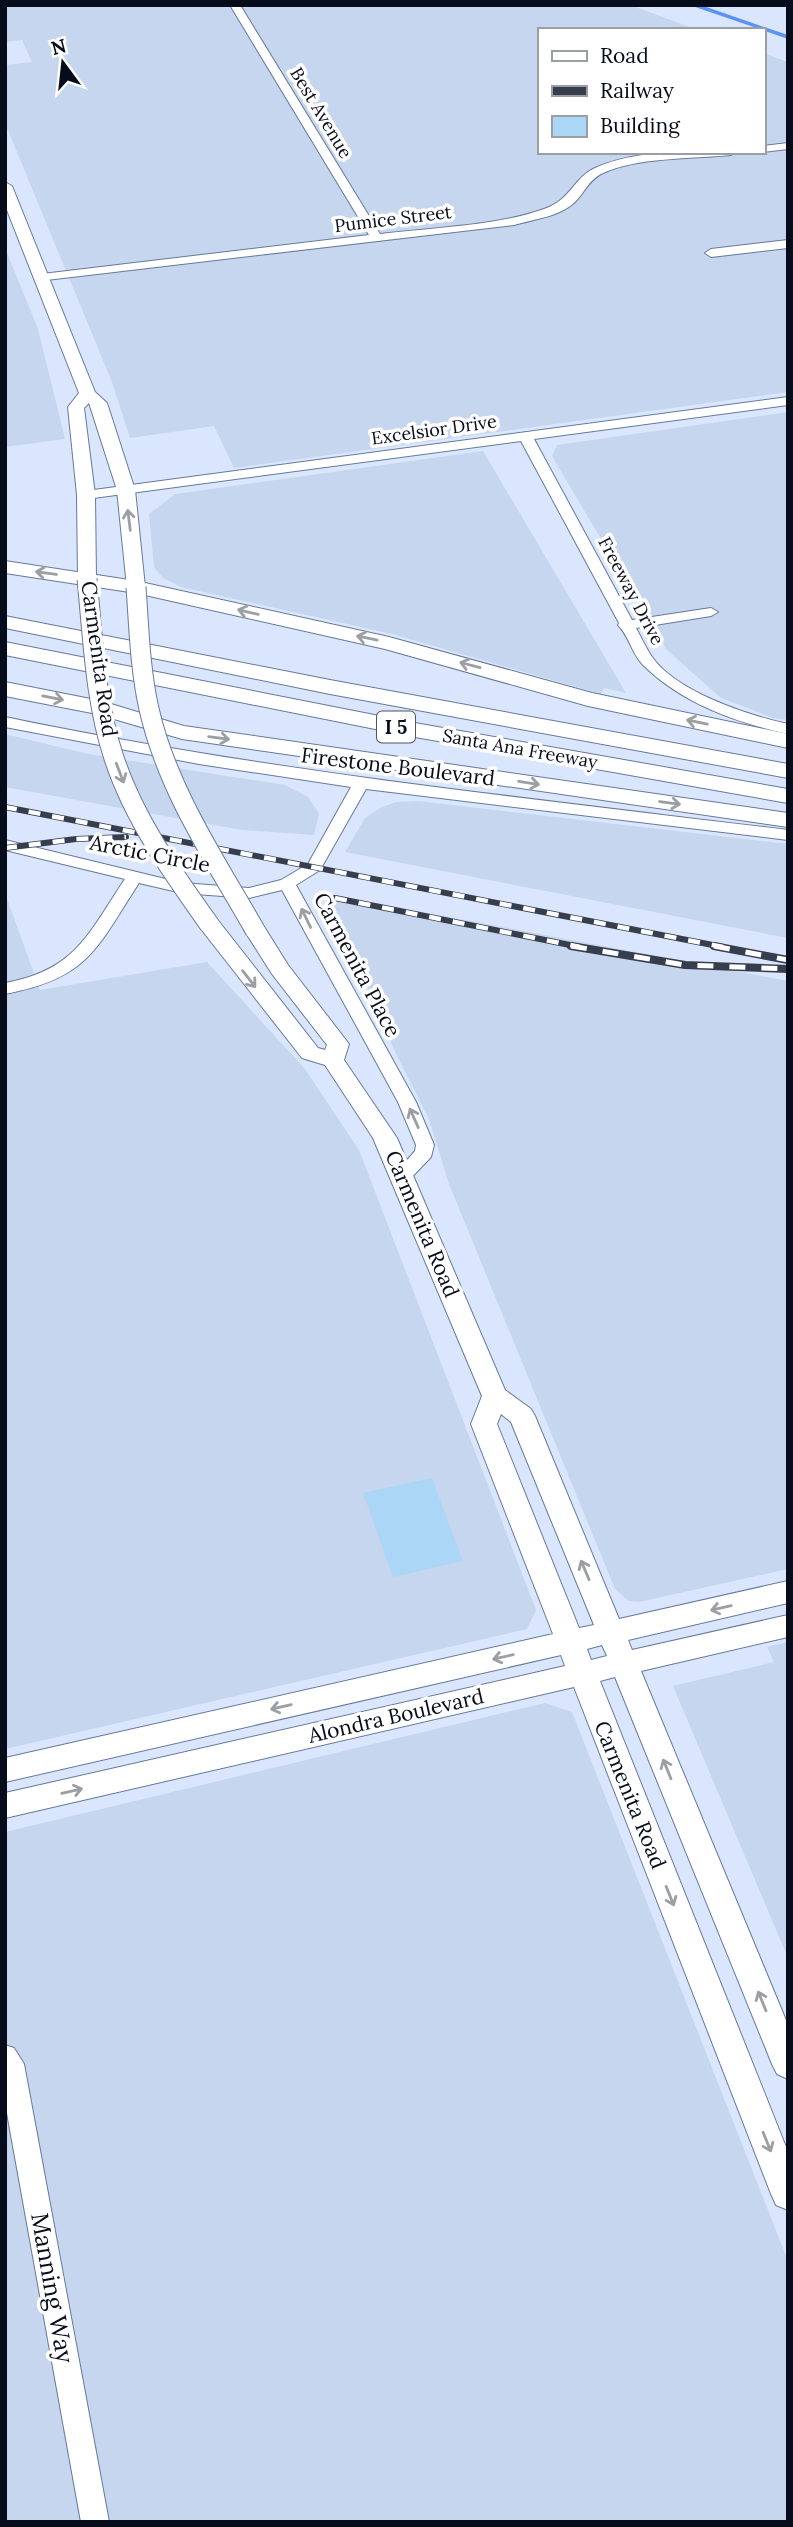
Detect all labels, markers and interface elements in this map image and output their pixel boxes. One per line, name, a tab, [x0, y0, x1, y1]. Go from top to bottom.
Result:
north arrow	[28, 28, 98, 98]
legend	[538, 28, 765, 154]
text: N	[48, 33, 69, 60]
text: Road	[600, 42, 649, 69]
street label: Best Avenue	[285, 63, 358, 163]
text: Railway	[600, 77, 674, 104]
text: Building	[600, 112, 680, 139]
street label: Pumice Street	[333, 200, 453, 237]
street label: Excelsior Drive	[370, 409, 498, 450]
one-way arrow	[123, 510, 136, 532]
street label: Freeway Drive	[593, 533, 670, 649]
one-way arrow	[35, 567, 58, 580]
street label: Carmenita Road	[75, 579, 124, 739]
one-way arrow	[237, 604, 260, 618]
one-way arrow	[356, 631, 379, 644]
one-way arrow	[459, 657, 481, 670]
one-way arrow	[41, 692, 64, 706]
road number: I 5	[377, 712, 415, 742]
one-way arrow	[686, 715, 709, 729]
street label: Santa Ana Freeway	[441, 724, 600, 774]
one-way arrow	[207, 731, 230, 744]
street label: Firestone Boulevard	[300, 741, 496, 792]
one-way arrow	[115, 762, 128, 784]
one-way arrow	[517, 777, 540, 790]
one-way arrow	[658, 797, 681, 810]
street label: Arctic Circle	[87, 828, 212, 878]
street label: Carmenita Place	[308, 888, 407, 1042]
one-way arrow	[299, 908, 313, 929]
one-way arrow	[242, 969, 257, 987]
one-way arrow	[407, 1107, 420, 1129]
street label: Carmenita Road	[379, 1146, 466, 1301]
one-way arrow	[578, 1559, 591, 1581]
one-way arrow	[710, 1601, 733, 1615]
one-way arrow	[492, 1651, 515, 1664]
street label: Alondra Boulevard	[304, 1682, 486, 1749]
one-way arrow	[270, 1701, 293, 1715]
street label: Carmenita Road	[589, 1717, 672, 1873]
one-way arrow	[660, 1759, 673, 1780]
one-way arrow	[60, 1784, 83, 1797]
one-way arrow	[665, 1885, 678, 1907]
one-way arrow	[755, 1991, 768, 2013]
one-way arrow	[762, 2131, 775, 2153]
street label: Manning Way	[24, 2210, 81, 2366]

